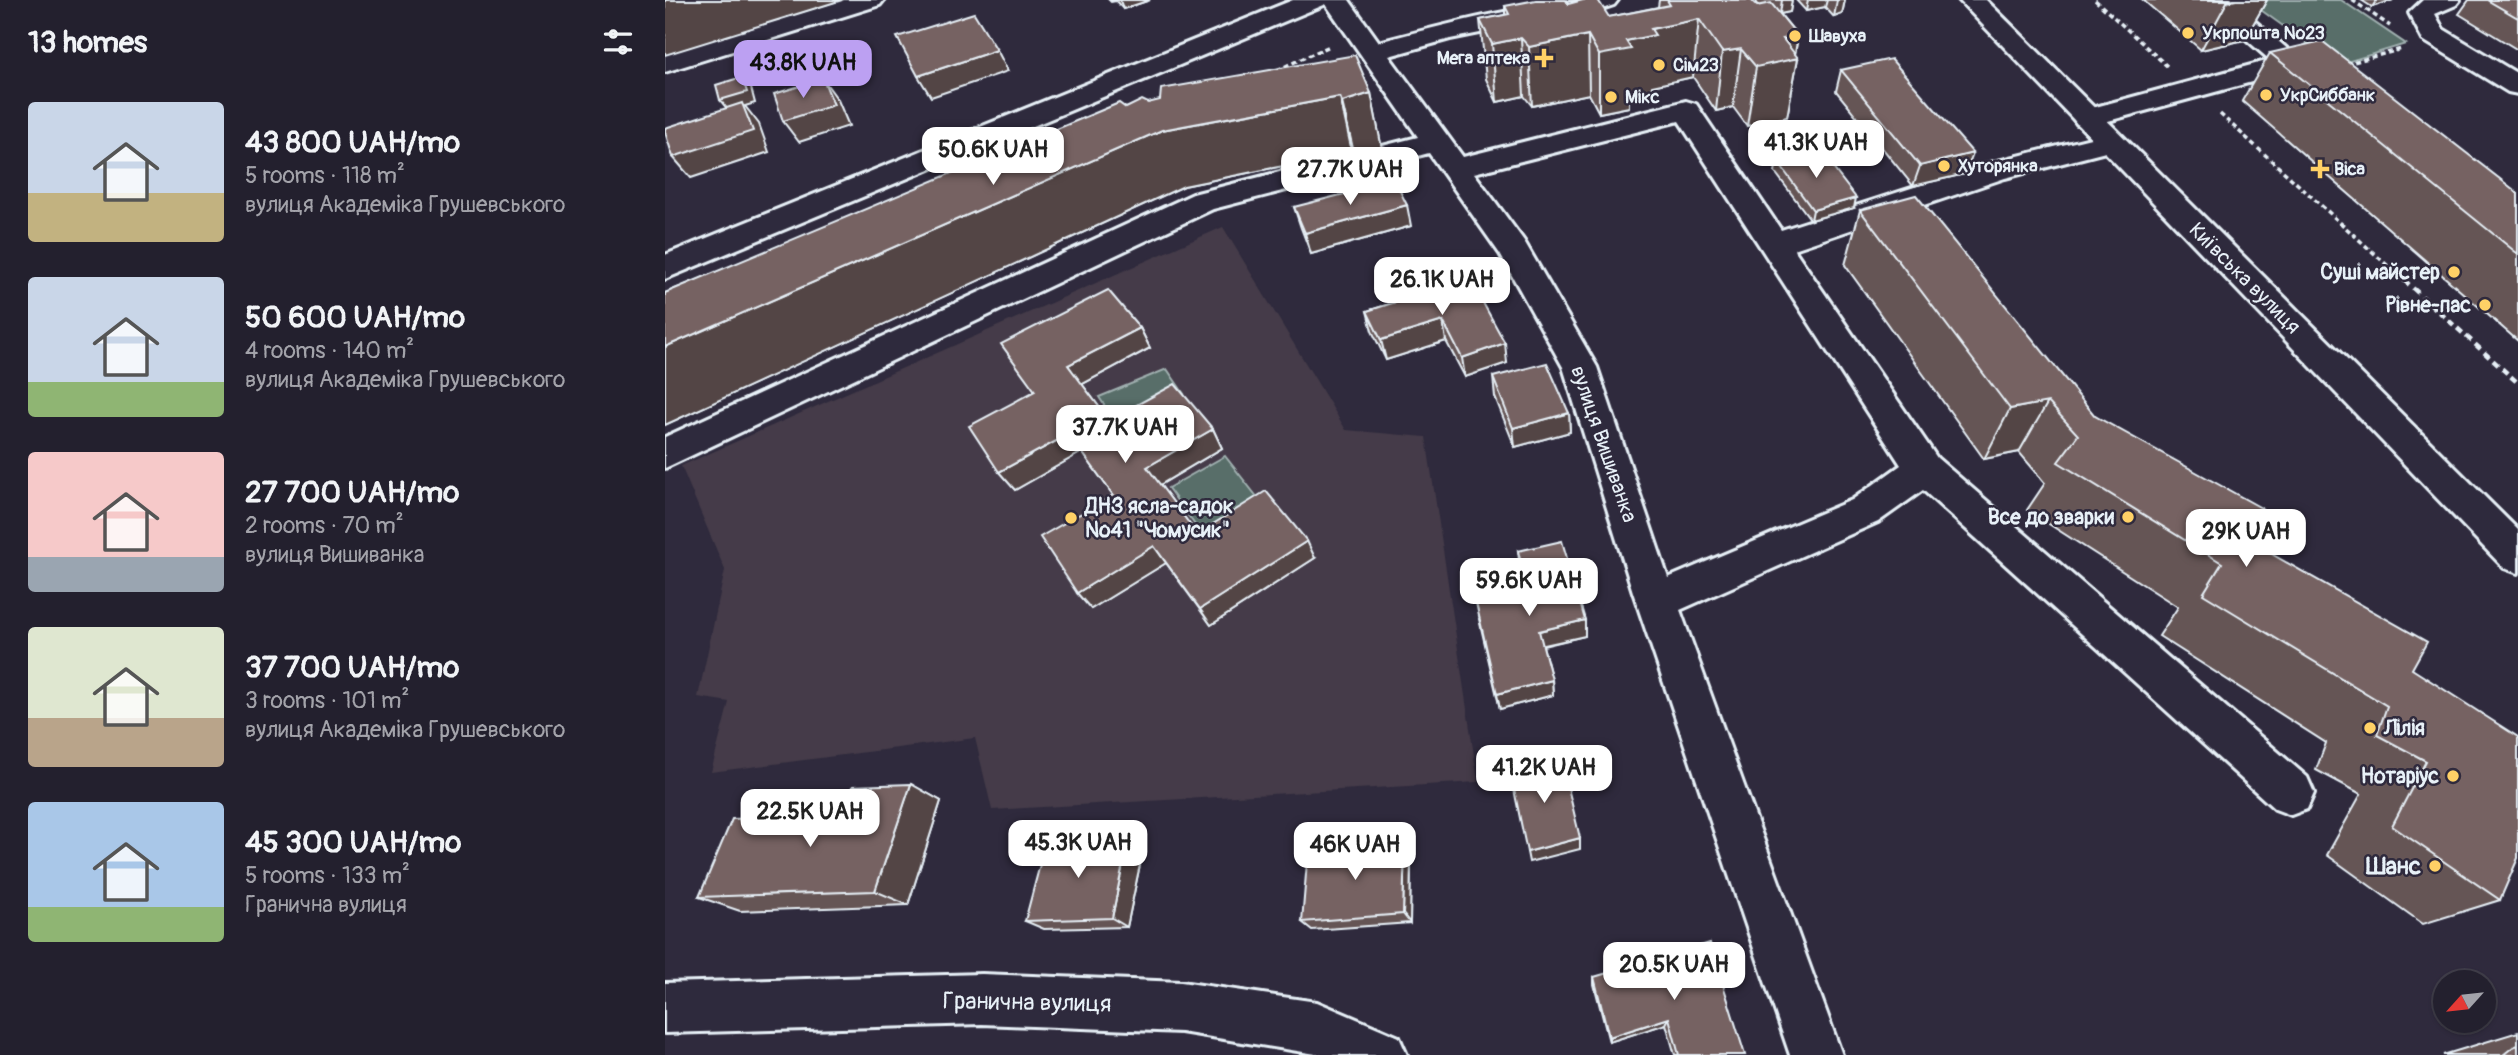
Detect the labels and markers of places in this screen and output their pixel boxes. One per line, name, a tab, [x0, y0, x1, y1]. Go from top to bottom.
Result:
place label: Укрпошта №23	[2202, 22, 2325, 45]
place label: Шавуха	[1808, 25, 1867, 48]
marker: Укрпошта №23	[2180, 25, 2196, 41]
marker: Шавуха	[1787, 28, 1803, 44]
pin: 43.8K UAH	[723, 41, 883, 100]
place label: Мега аптека	[1437, 47, 1531, 70]
marker: Мега аптека	[1536, 50, 1552, 66]
place label: Сім23	[1673, 54, 1719, 77]
marker: Сім23	[1651, 57, 1667, 73]
place label: УкрСиббанк	[2280, 84, 2375, 107]
place label: Мікс	[1625, 86, 1660, 109]
marker: УкрСиббанк	[2258, 87, 2274, 103]
marker: Мікс	[1603, 89, 1619, 105]
pin: 41.3K UAH	[1736, 120, 1896, 180]
pin: 50.6K UAH	[913, 128, 1073, 187]
pin: 27.7K UAH	[1270, 148, 1430, 207]
place label: Хуторянка	[1958, 155, 2038, 178]
marker: Хуторянка	[1936, 158, 1952, 174]
place label: Віса	[2334, 158, 2366, 181]
marker: Віса	[2312, 161, 2328, 177]
pin: 26.1K UAH	[1362, 258, 1522, 317]
place label: Суші майстер	[2320, 259, 2440, 286]
marker: Суші майстер	[2446, 264, 2462, 280]
place label: Рівне-пас	[2386, 292, 2471, 319]
marker: Рівне-пас	[2477, 297, 2493, 313]
pin: 37.7K UAH	[1045, 406, 1205, 465]
place label: ДНЗ ясла-садок №41 "Чомусик"	[1083, 493, 1234, 544]
place label: Все до зварки	[1988, 504, 2115, 531]
marker: Все до зварки	[2120, 509, 2136, 525]
marker: ДНЗ ясла-садок №41 "Чомусик"	[1063, 510, 1079, 526]
pin: 29K UAH	[2181, 510, 2311, 569]
pin: 59.6K UAH	[1449, 558, 1609, 618]
place label: Лілія	[2383, 715, 2425, 742]
marker: Лілія	[2362, 720, 2378, 736]
pin: 41.2K UAH	[1464, 746, 1624, 805]
place label: Нотаріус	[2361, 763, 2439, 790]
marker: Нотаріус	[2445, 768, 2461, 784]
pin: 22.5K UAH	[730, 790, 890, 849]
pin: 45.3K UAH	[998, 820, 1158, 880]
pin: 46K UAH	[1290, 822, 1420, 882]
place label: Шанс	[2365, 852, 2421, 881]
marker: Шанс	[2427, 858, 2443, 874]
pin: 20.5K UAH	[1594, 942, 1754, 1002]

